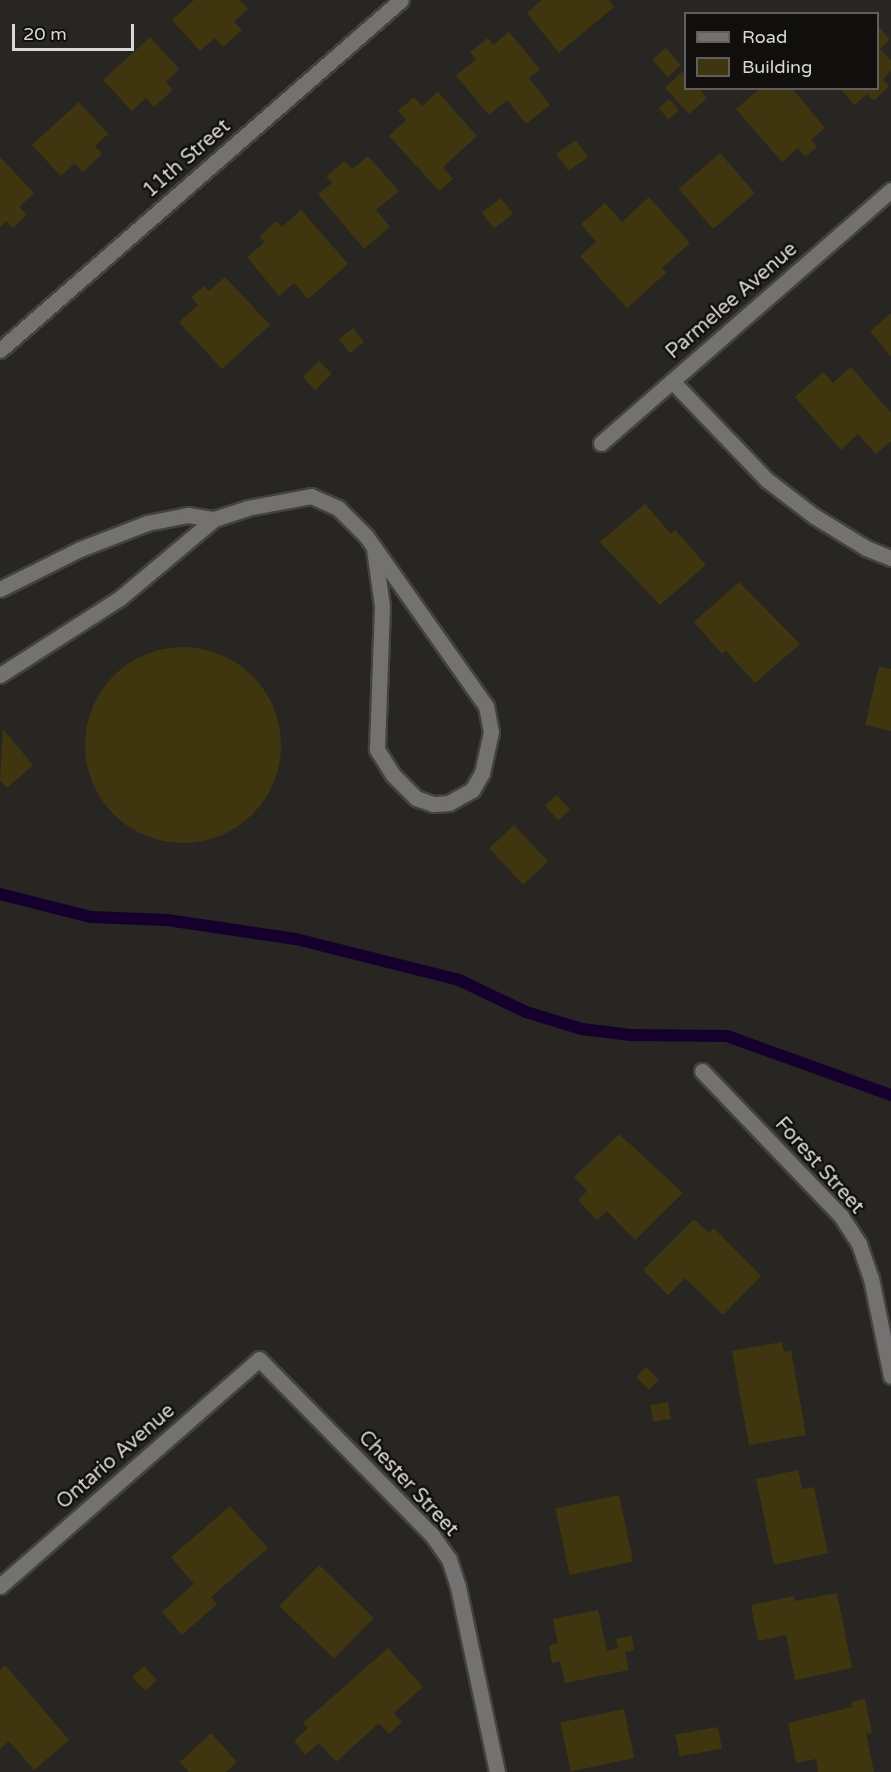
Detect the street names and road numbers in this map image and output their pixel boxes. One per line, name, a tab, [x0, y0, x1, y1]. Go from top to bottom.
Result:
street label: 11th Street	[139, 115, 235, 203]
street label: Parmelee Avenue	[662, 238, 802, 364]
street label: Forest Street	[769, 1113, 869, 1219]
street label: Ontario Avenue	[52, 1399, 180, 1515]
street label: Chester Street	[353, 1426, 463, 1542]

